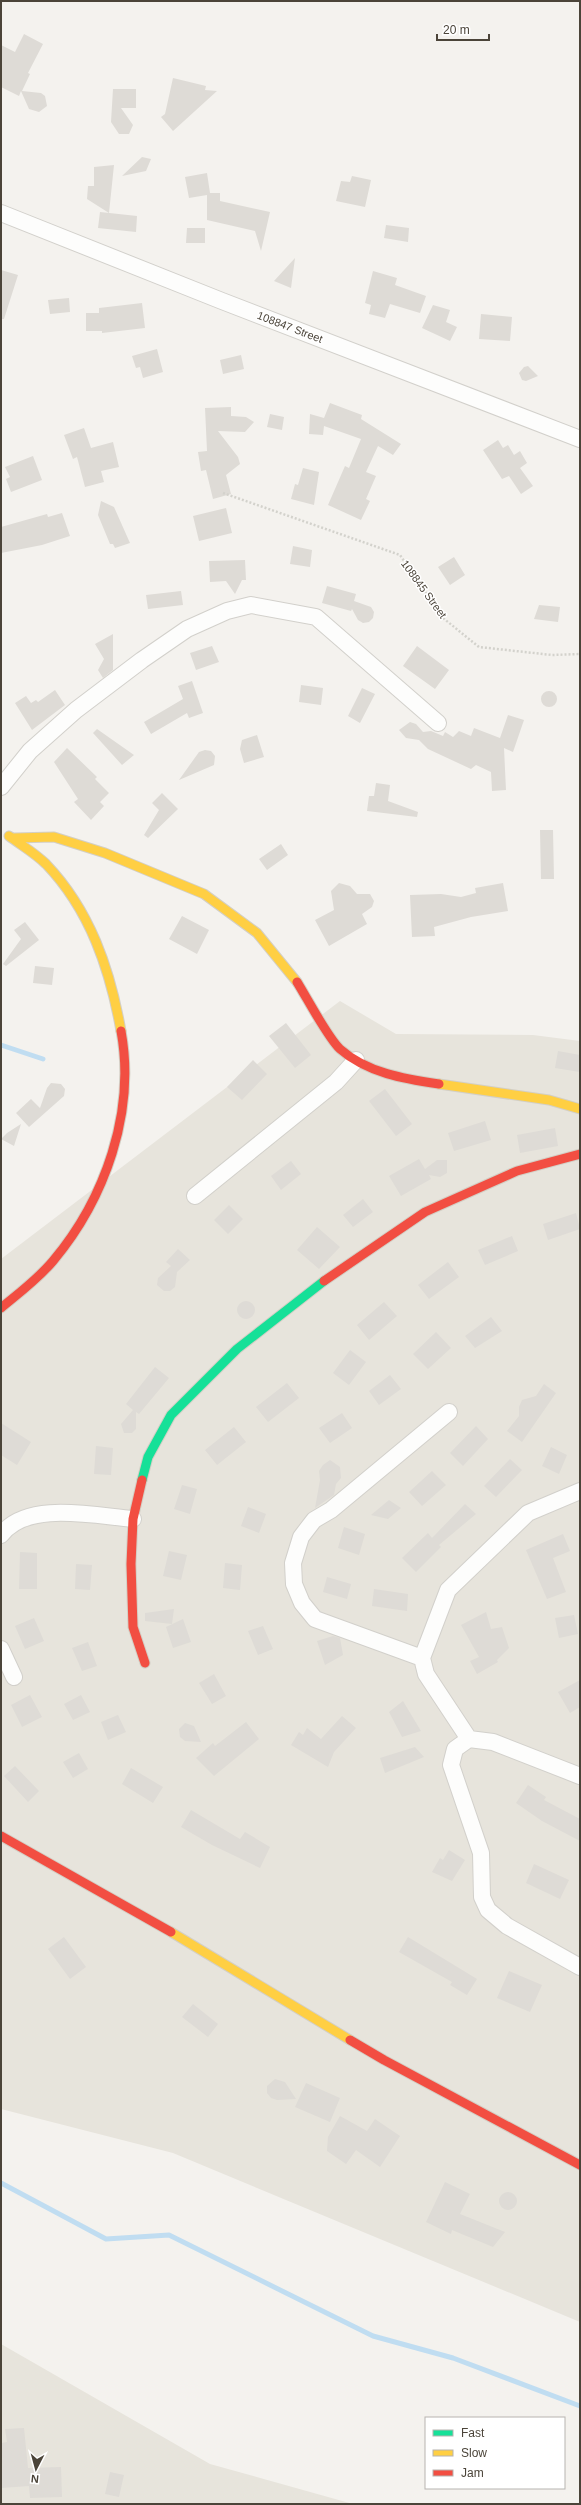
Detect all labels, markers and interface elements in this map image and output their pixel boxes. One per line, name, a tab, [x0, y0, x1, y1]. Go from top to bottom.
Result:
scale bar	[437, 16, 489, 42]
text: 20 m	[443, 23, 470, 37]
street label: 108847 Street	[256, 309, 324, 345]
street label: 108845 Street	[399, 558, 449, 620]
legend	[425, 2417, 565, 2489]
text: Fast	[461, 2426, 485, 2440]
text: Slow	[461, 2446, 487, 2460]
north arrow	[16, 2449, 56, 2489]
text: Jam	[461, 2466, 484, 2480]
text: N	[30, 2473, 40, 2485]

